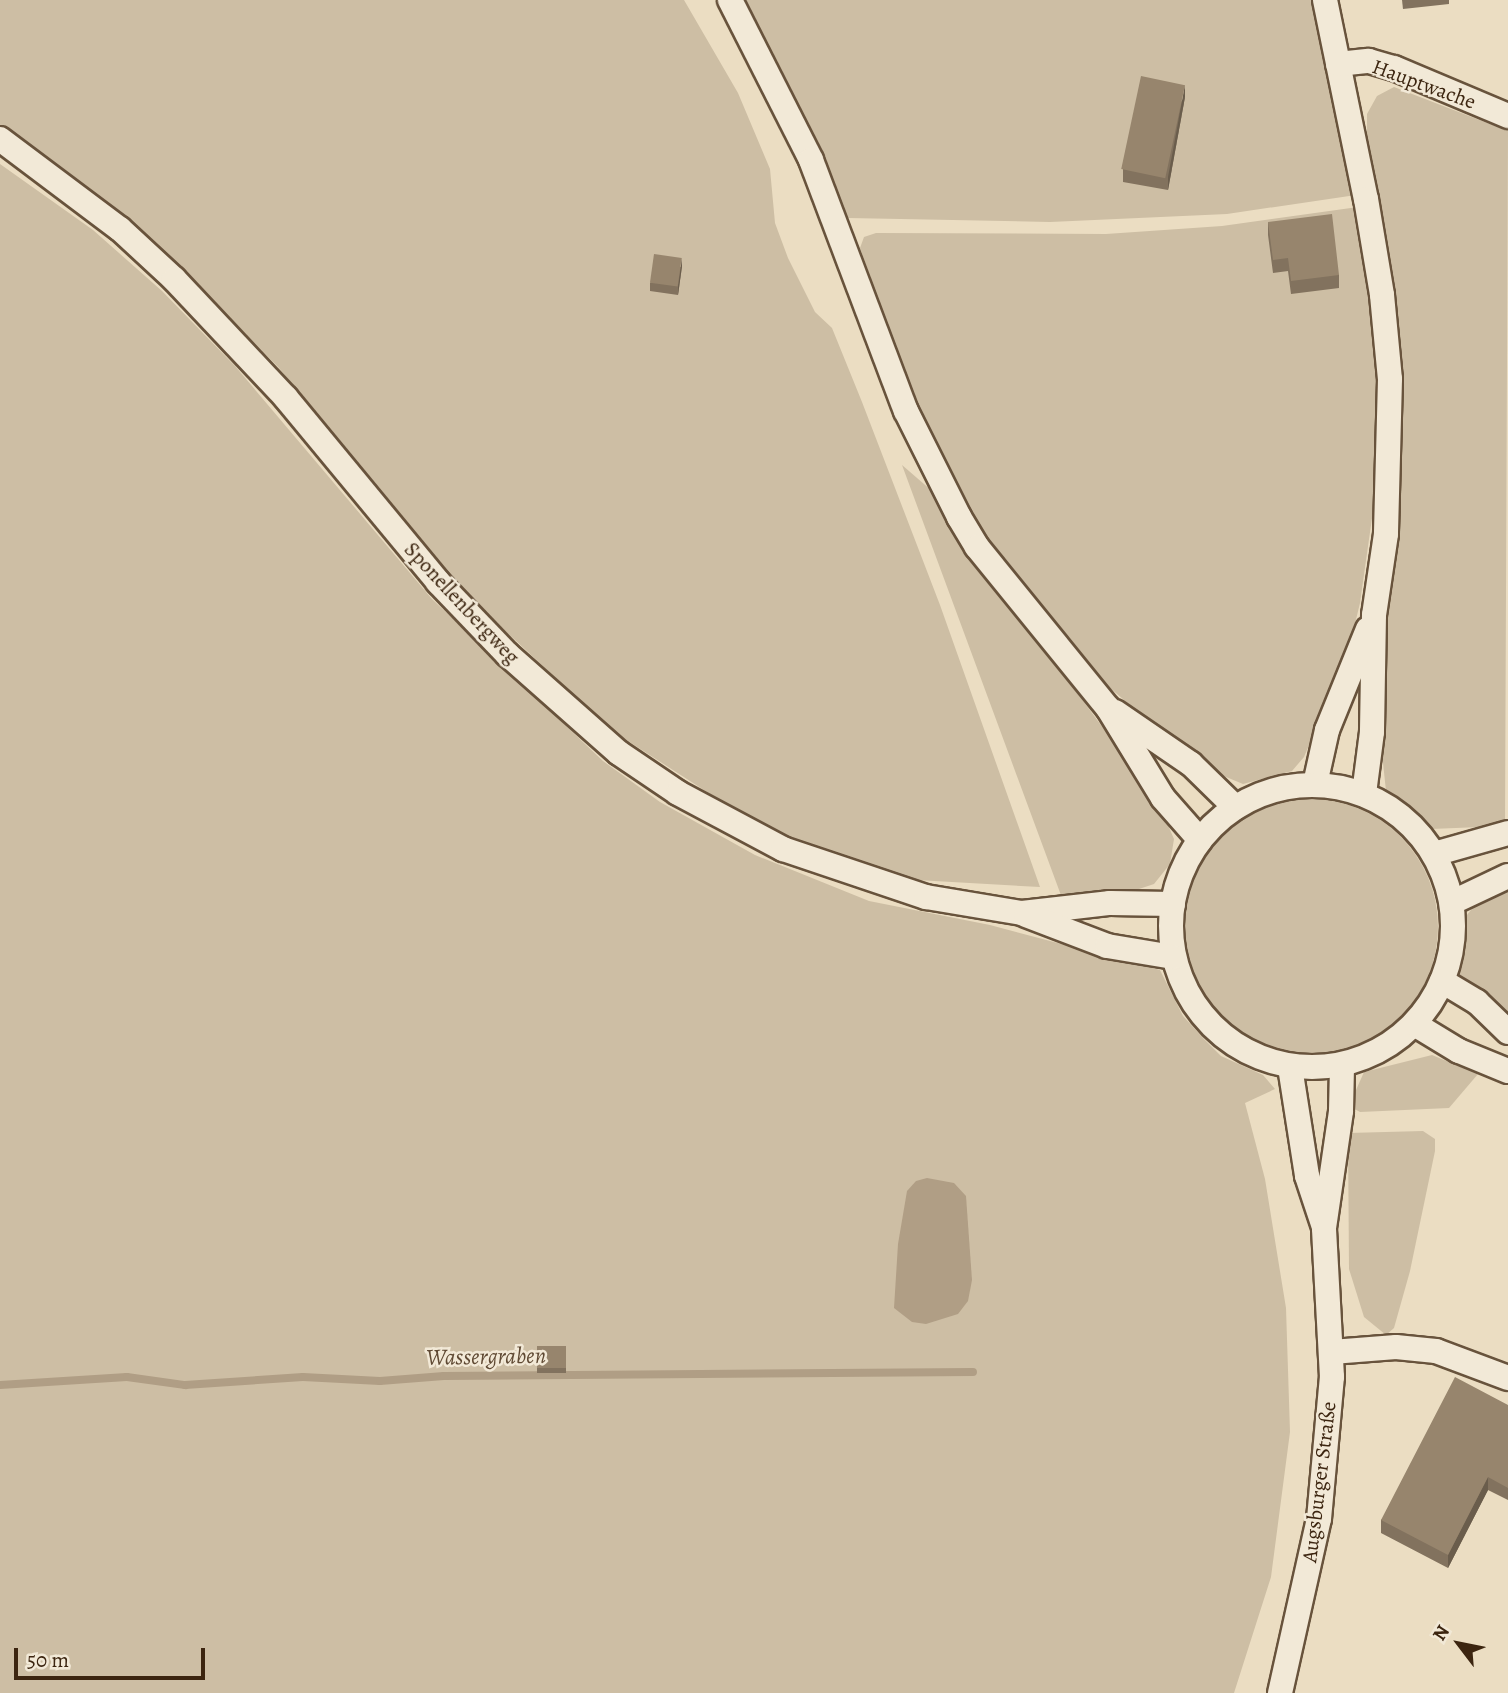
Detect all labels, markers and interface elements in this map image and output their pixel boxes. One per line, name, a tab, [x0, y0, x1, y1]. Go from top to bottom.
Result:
street label: Hauptwache	[1369, 54, 1479, 114]
street label: Sponellenbergweg	[399, 537, 525, 669]
water label: Wassergraben	[426, 1342, 546, 1372]
street label: Augsburger Straße	[1297, 1400, 1341, 1564]
north arrow	[1424, 1609, 1494, 1679]
text: N	[1426, 1620, 1456, 1646]
scale bar	[18, 1634, 208, 1678]
text: 50 m	[27, 1646, 69, 1674]

